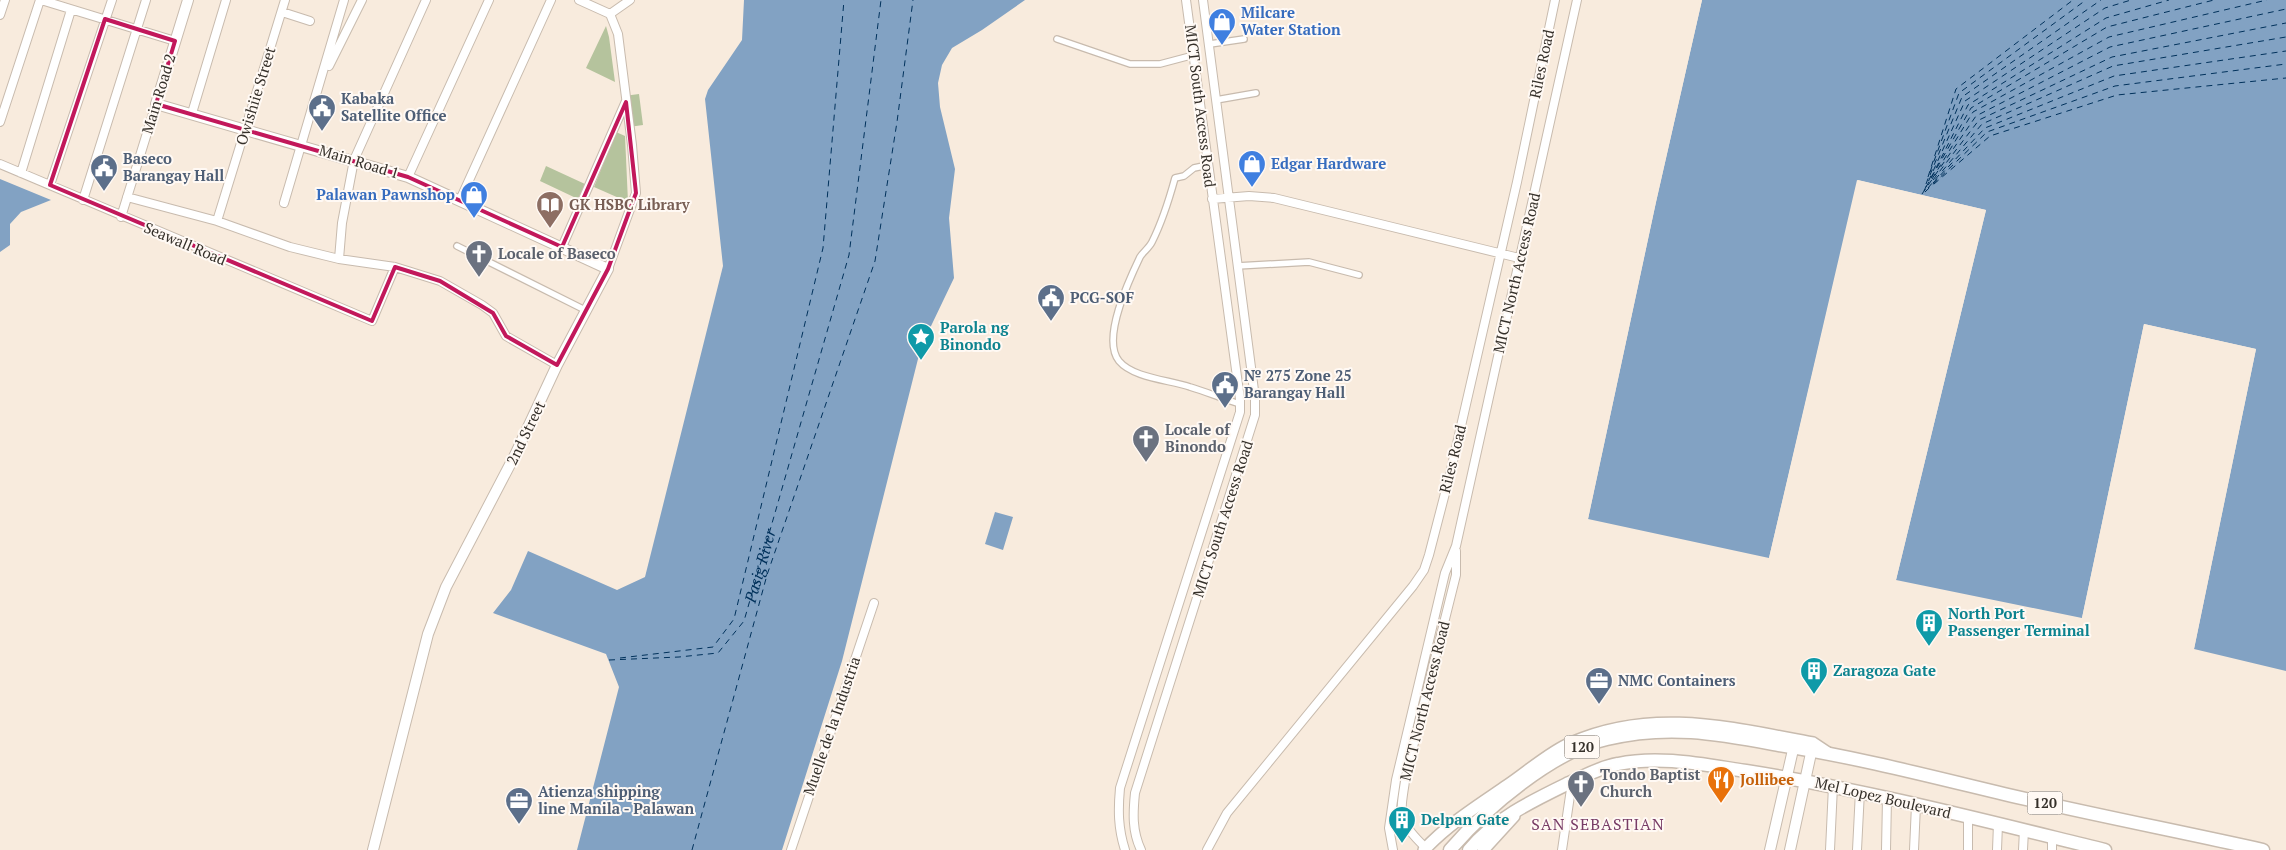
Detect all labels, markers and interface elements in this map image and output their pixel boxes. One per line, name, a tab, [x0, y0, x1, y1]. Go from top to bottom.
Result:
place label: Milcare Water Station	[1241, 2, 1341, 39]
shop icon: Milcare Water Station	[1207, 7, 1237, 46]
street label: MICT South Access Road	[1181, 23, 1221, 188]
street label: Riles Road	[1524, 28, 1558, 100]
street label: Owishiie Street	[231, 44, 280, 147]
street label: Main Road 2	[136, 51, 180, 136]
place label: Kabaka Satellite Office	[341, 88, 447, 125]
public building icon: Kabaka Satellite Office	[307, 93, 337, 132]
street label: Main Road 1	[317, 139, 402, 183]
place label: Baseco Barangay Hall	[123, 148, 224, 185]
shop icon: Edgar Hardware	[1237, 149, 1267, 188]
public building icon: Baseco Barangay Hall	[89, 153, 119, 192]
place label: Edgar Hardware	[1271, 153, 1386, 173]
shop icon: Palawan Pawnshop	[459, 180, 489, 219]
place label: Palawan Pawnshop	[316, 184, 455, 204]
library icon: GK HSBC Library	[535, 190, 565, 229]
street label: MICT North Access Road	[1488, 191, 1544, 355]
place label: GK HSBC Library	[569, 194, 691, 214]
street label: Seawall Road	[141, 217, 230, 269]
church icon: Locale of Baseco	[464, 239, 494, 278]
place label: Locale of Baseco	[498, 243, 616, 263]
public building icon: PCG-SOF	[1036, 283, 1066, 322]
place label: PCG-SOF	[1070, 287, 1134, 307]
place label: Parola ng Binondo	[940, 317, 1009, 354]
place icon: Parola ng Binondo	[906, 322, 936, 361]
place label: № 275 Zone 25 Barangay Hall	[1244, 365, 1352, 402]
public building icon: № 275 Zone 25 Barangay Hall	[1210, 370, 1240, 409]
street label: 2nd Street	[501, 397, 549, 468]
place label: Locale of Binondo	[1165, 419, 1231, 456]
street label: Riles Road	[1434, 422, 1470, 495]
church icon: Locale of Binondo	[1131, 424, 1161, 463]
street label: MICT South Access Road	[1187, 438, 1257, 600]
water label: Pasig River	[739, 526, 781, 606]
place label: North Port Passenger Terminal	[1948, 603, 2090, 640]
building icon: North Port Passenger Terminal	[1914, 608, 1944, 647]
street label: MICT North Access Road	[1394, 619, 1454, 783]
street label: Muelle de la Industria	[798, 653, 864, 798]
building icon: Zaragoza Gate	[1799, 656, 1829, 695]
place label: Zaragoza Gate	[1833, 660, 1936, 680]
office icon: NMC Containers	[1584, 666, 1614, 705]
place label: NMC Containers	[1618, 670, 1736, 690]
road number: 120	[1564, 736, 1600, 759]
place label: Tondo Baptist Church	[1600, 764, 1701, 801]
restaurant icon: Jollibee	[1706, 765, 1736, 804]
church icon: Tondo Baptist Church	[1566, 769, 1596, 808]
place label: Jollibee	[1740, 769, 1794, 789]
street label: Mel Lopez Boulevard	[1813, 772, 1953, 822]
place label: Atienza shipping line Manila - Palawan	[538, 781, 695, 818]
office icon: Atienza shipping line Manila - Palawan	[504, 786, 534, 825]
road number: 120	[2028, 791, 2062, 814]
building icon: Delpan Gate	[1387, 805, 1417, 844]
place label: Delpan Gate	[1421, 809, 1509, 829]
district label: SAN SEBASTIAN	[1531, 813, 1665, 835]

